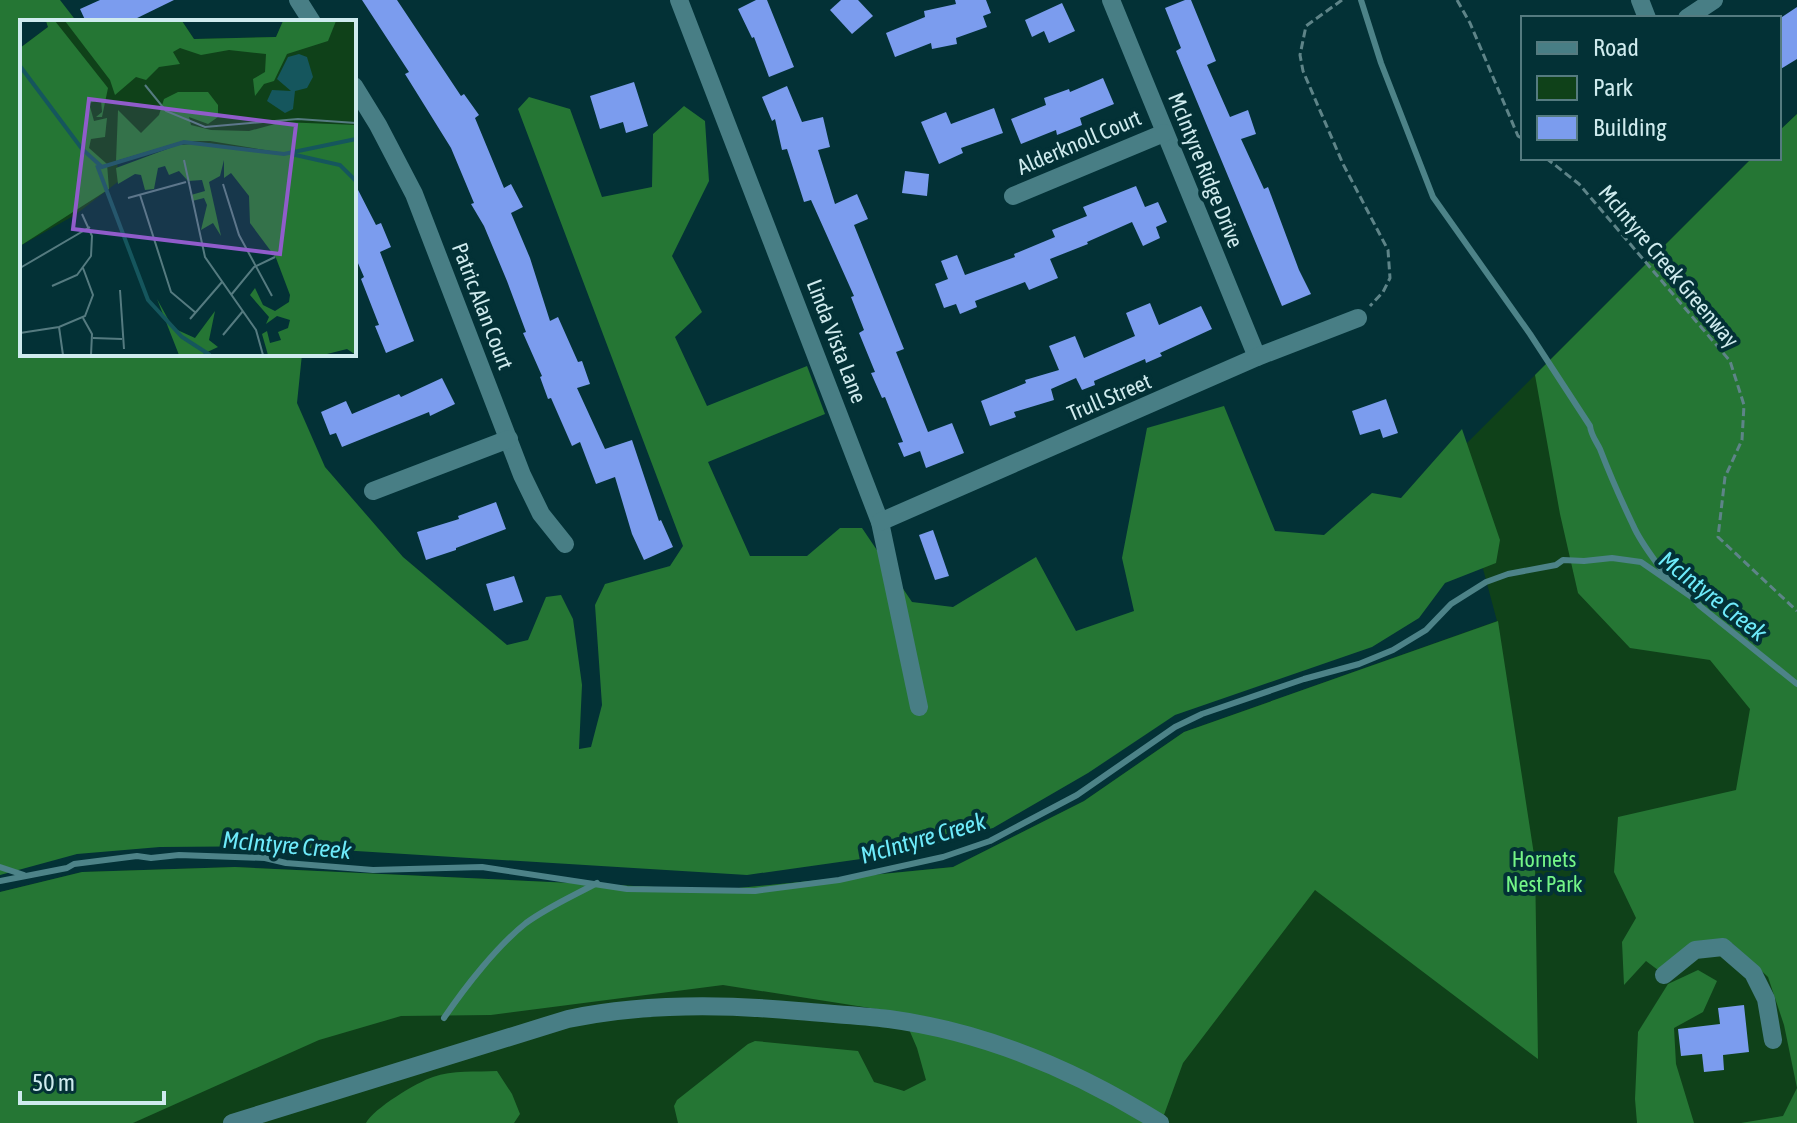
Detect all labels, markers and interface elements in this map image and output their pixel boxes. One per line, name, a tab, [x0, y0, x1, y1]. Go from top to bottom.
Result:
legend	[1521, 16, 1781, 160]
inset map	[20, 20, 356, 356]
text: Road	[1593, 34, 1639, 61]
text: Park	[1593, 74, 1634, 101]
street label: McIntyre Ridge Drive	[1163, 89, 1249, 251]
street label: Alderknoll Court	[1013, 104, 1145, 180]
text: Building	[1593, 114, 1667, 141]
street label: McIntyre Creek Greenway	[1594, 180, 1744, 352]
street label: Patric Alan Court	[447, 239, 519, 373]
street label: Linda Vista Lane	[801, 275, 873, 407]
street label: Trull Street	[1063, 368, 1155, 426]
water label: McIntyre Creek	[1654, 546, 1773, 647]
water label: McIntyre Creek	[857, 807, 989, 869]
water label: McIntyre Creek	[222, 826, 353, 864]
park label: Hornets Nest Park	[1506, 846, 1583, 897]
scale bar	[20, 1055, 164, 1105]
text: 50 m	[32, 1069, 75, 1096]

